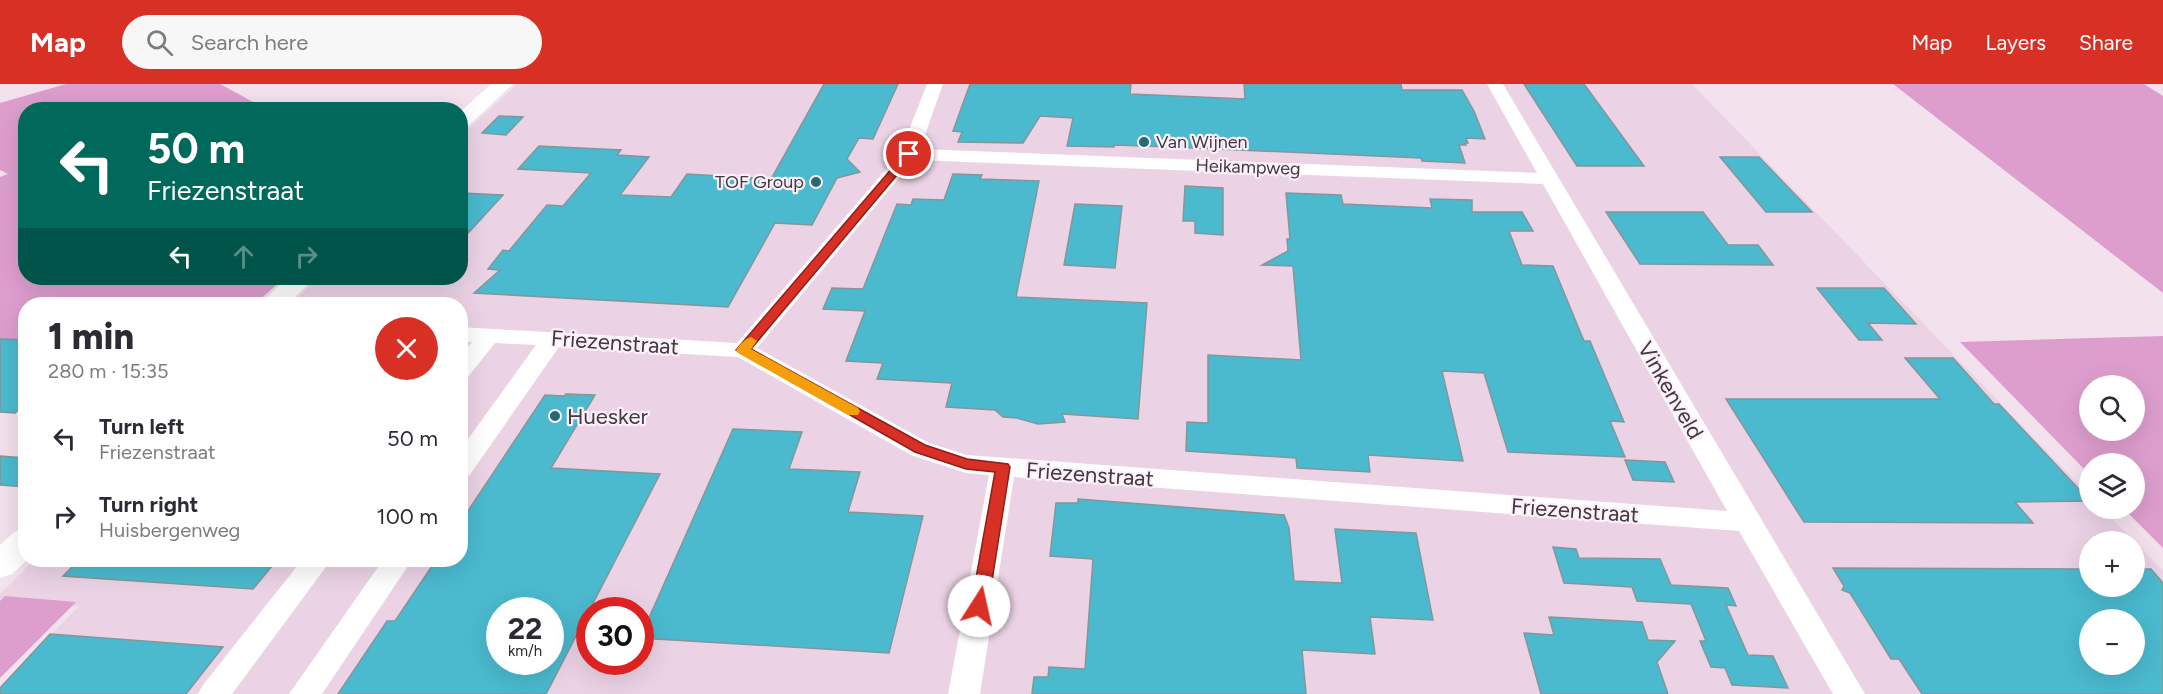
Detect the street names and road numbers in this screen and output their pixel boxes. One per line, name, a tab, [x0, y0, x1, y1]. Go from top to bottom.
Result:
street label: Heikampweg	[1195, 154, 1301, 180]
street label: Friezenstraat	[550, 325, 680, 360]
street label: Vinkenveld	[1632, 337, 1709, 444]
street label: Friezenstraat	[1025, 457, 1155, 492]
street label: Friezenstraat	[1510, 493, 1640, 528]

